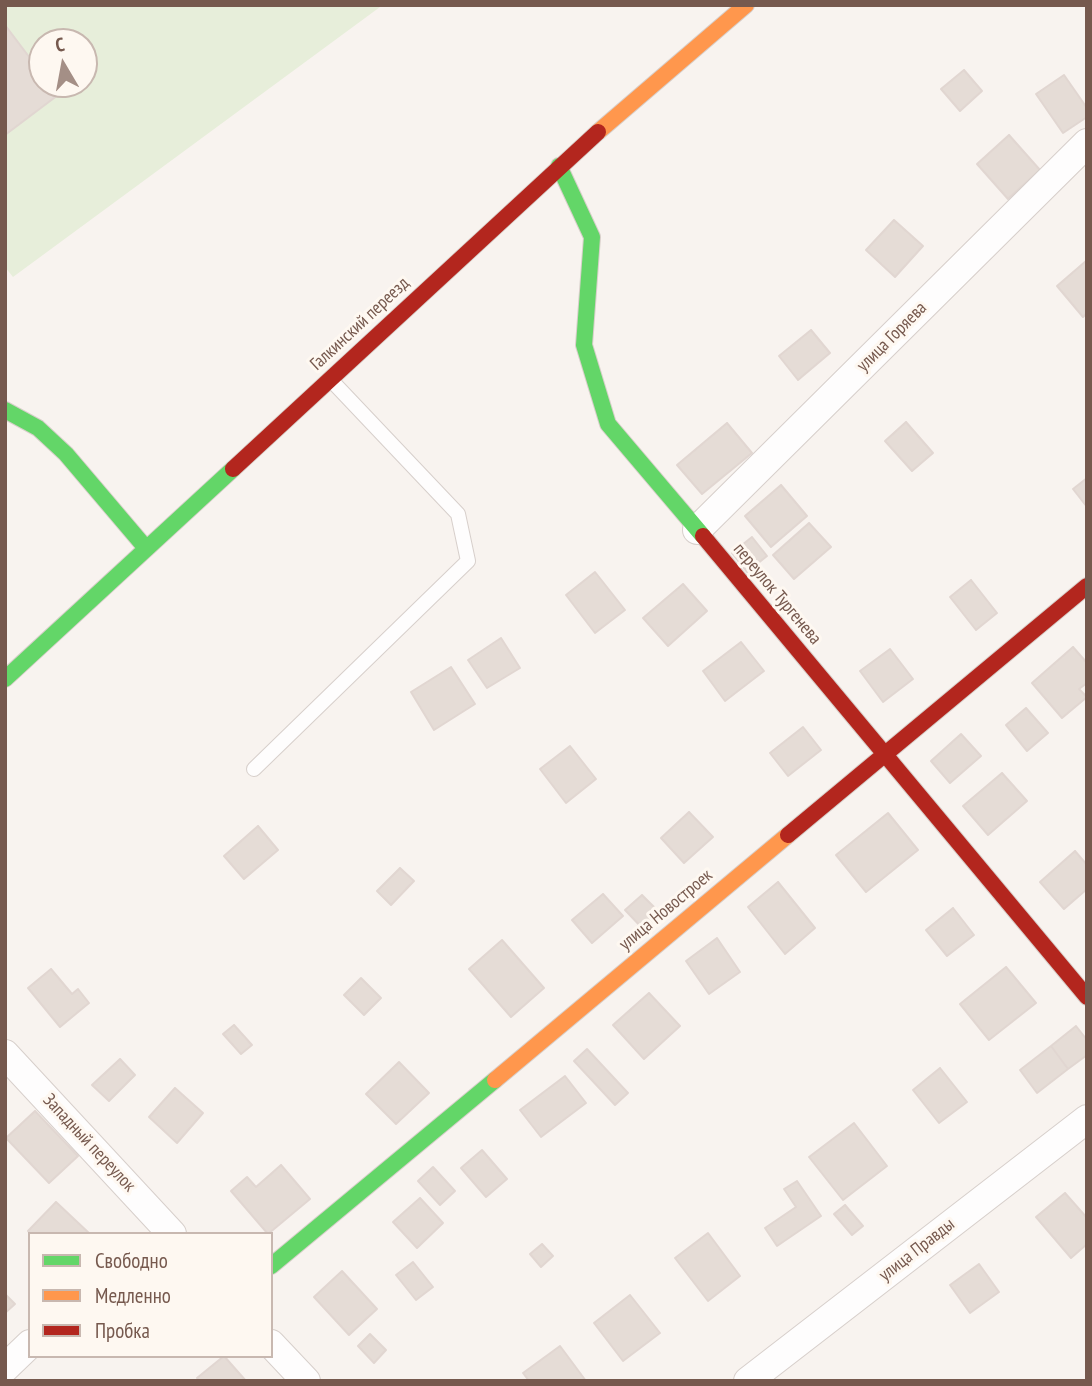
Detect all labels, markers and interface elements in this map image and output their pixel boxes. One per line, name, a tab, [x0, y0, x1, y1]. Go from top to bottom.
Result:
north arrow	[28, 28, 98, 98]
text: С	[53, 32, 66, 57]
street label: Галкинский переезд	[306, 273, 414, 375]
street label: улица Горяева	[853, 298, 931, 376]
street label: переулок Тургенева	[728, 539, 826, 649]
street label: улица Новостроек	[615, 865, 717, 955]
street label: Западный переулок	[38, 1090, 140, 1196]
street label: улица Правды	[875, 1214, 959, 1286]
legend	[28, 1232, 273, 1358]
text: Свободно	[95, 1247, 168, 1274]
text: Медленно	[95, 1282, 171, 1309]
text: Пробка	[95, 1317, 150, 1344]

